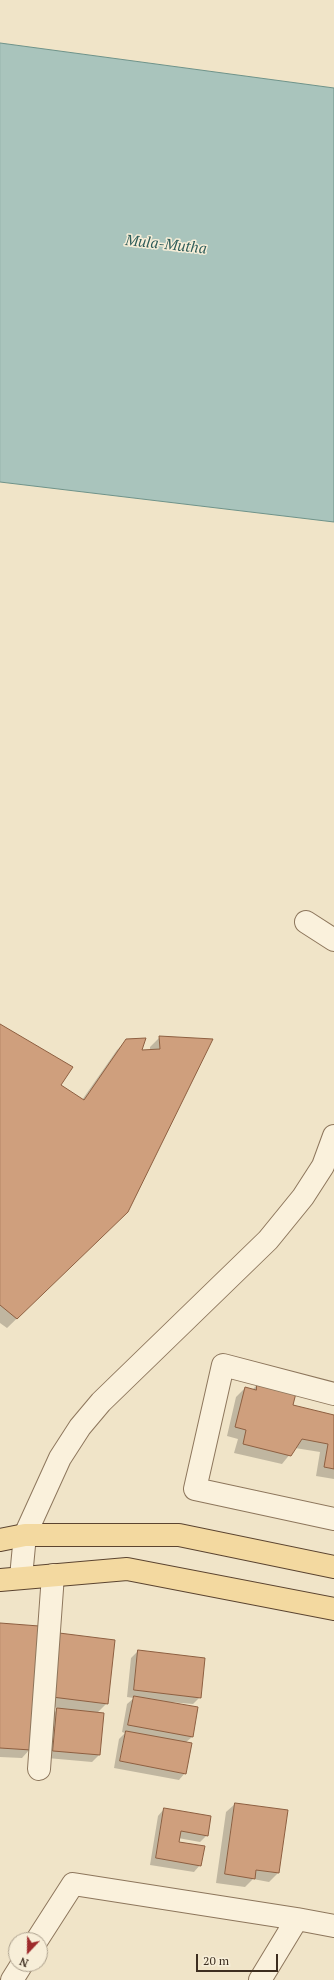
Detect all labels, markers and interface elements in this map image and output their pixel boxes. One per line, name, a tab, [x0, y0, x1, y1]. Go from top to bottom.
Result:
water label: Mula-Mutha	[124, 232, 208, 258]
north arrow	[8, 1932, 48, 1972]
scale bar	[198, 1946, 280, 1972]
text: 20 m	[203, 1953, 229, 1968]
text: N	[17, 1954, 30, 1970]

